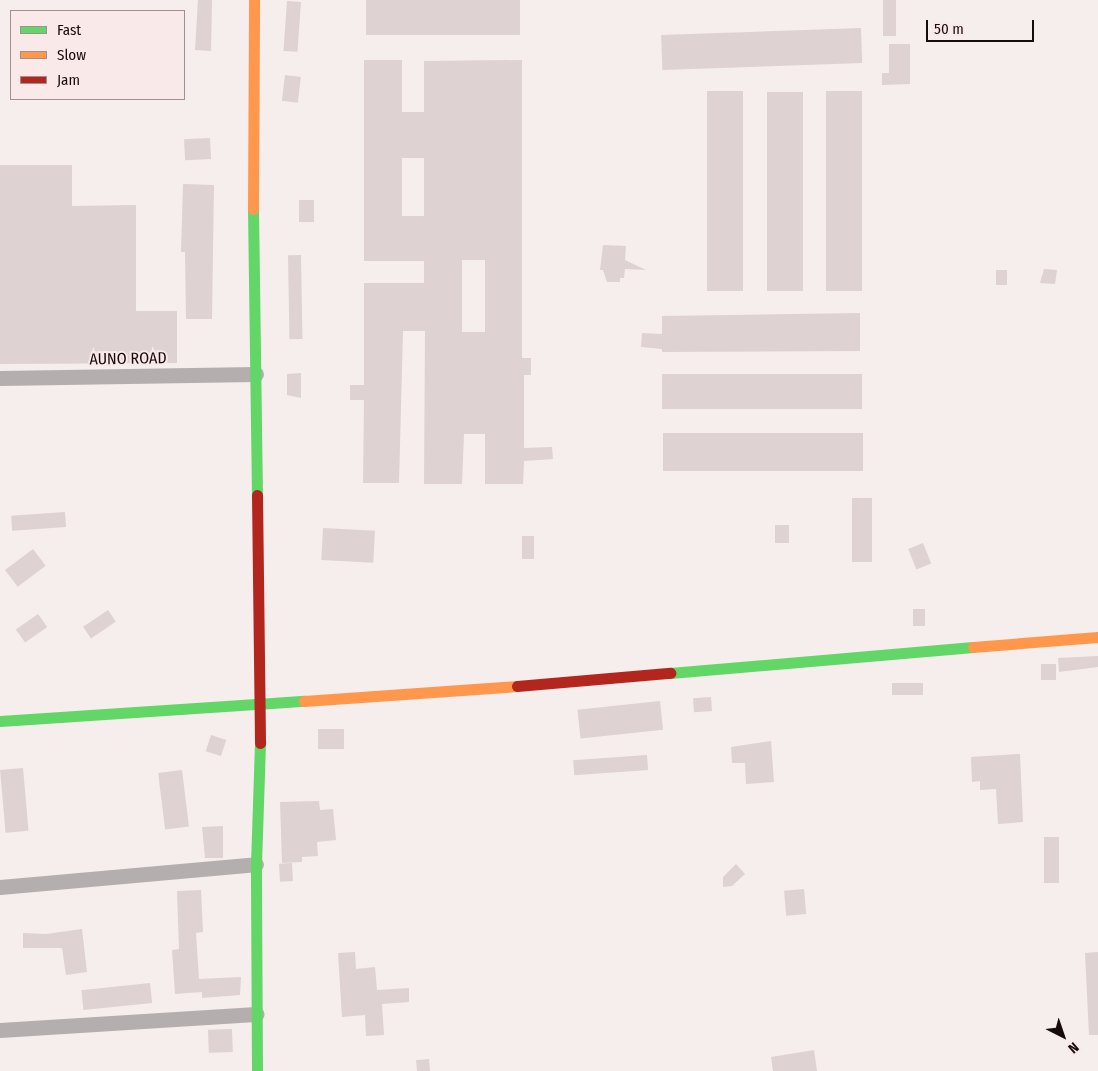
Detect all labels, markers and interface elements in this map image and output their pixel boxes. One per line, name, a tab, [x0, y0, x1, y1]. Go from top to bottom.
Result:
legend	[10, 10, 185, 100]
scale bar	[928, 10, 1036, 42]
text: 50 m	[934, 20, 964, 38]
text: Fast	[57, 21, 81, 39]
text: Slow	[57, 46, 86, 64]
text: Jam	[57, 71, 80, 89]
street label: AUNO ROAD	[89, 349, 167, 369]
north arrow	[1038, 1011, 1088, 1061]
text: N	[1064, 1039, 1082, 1057]

